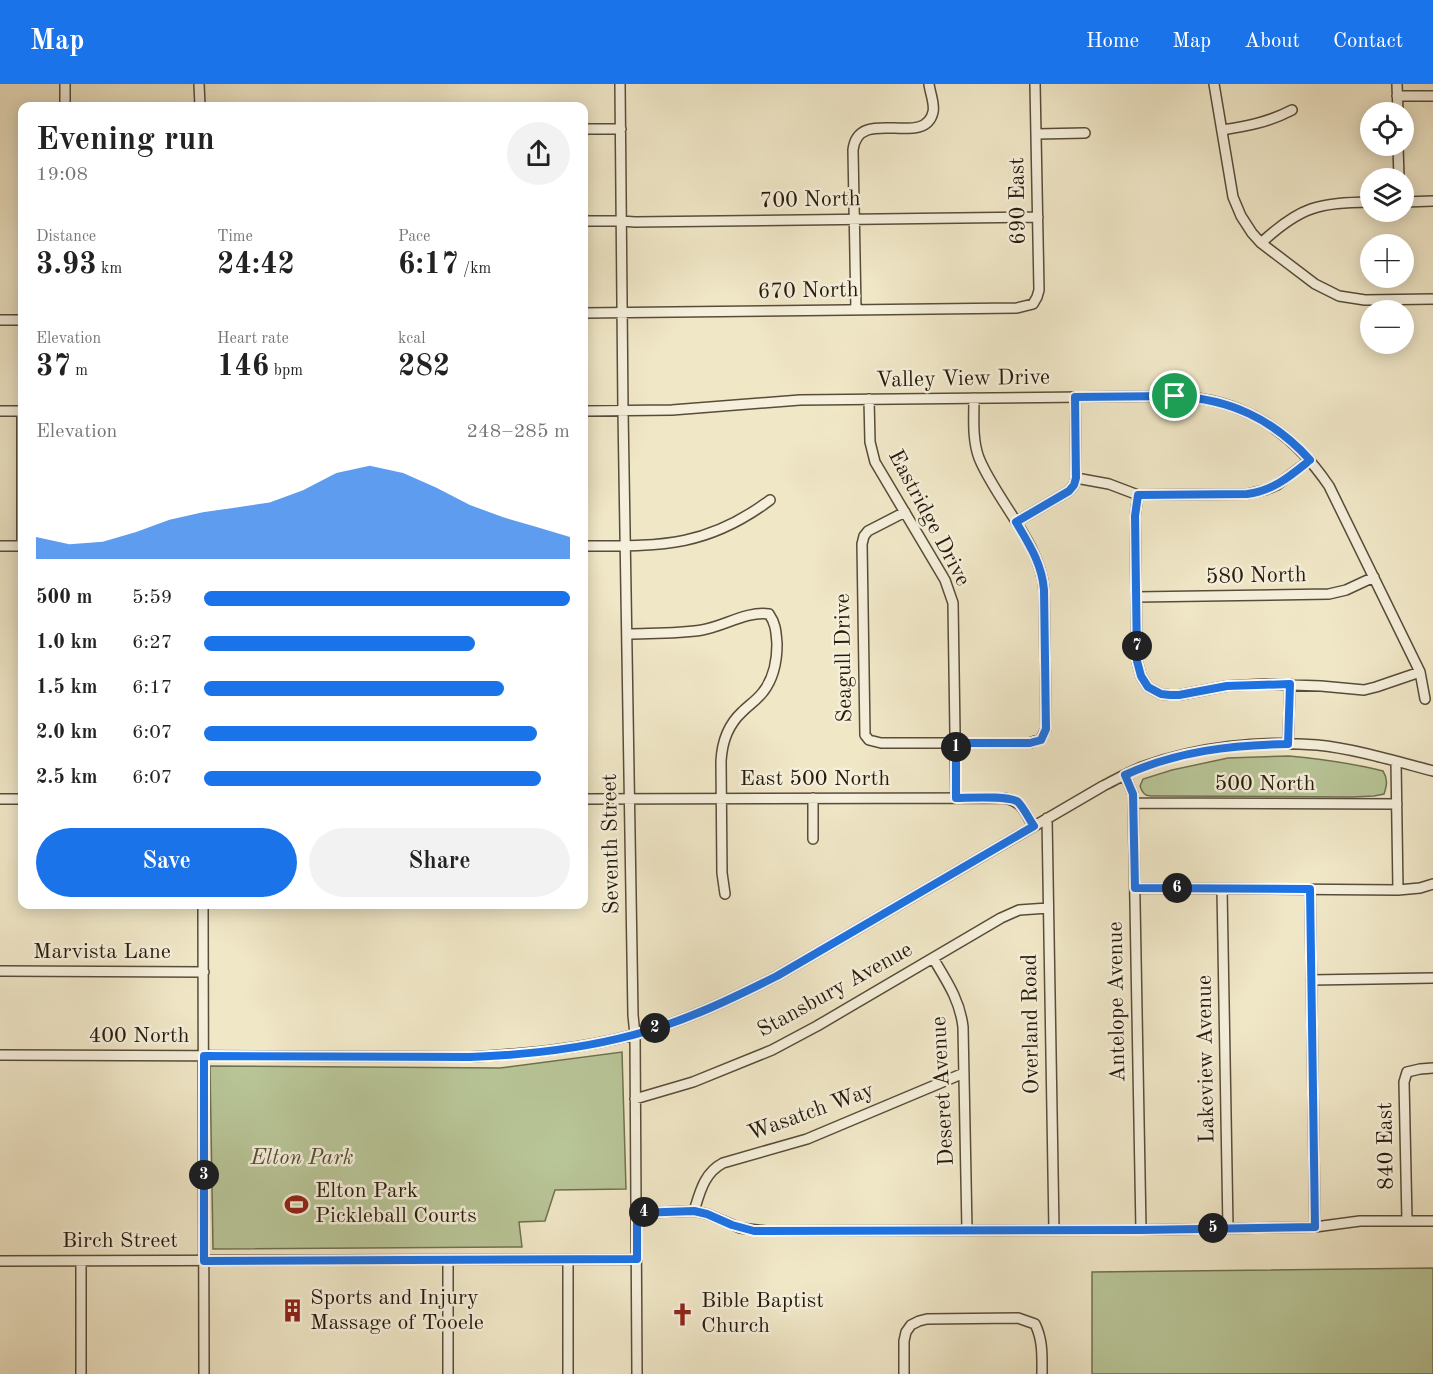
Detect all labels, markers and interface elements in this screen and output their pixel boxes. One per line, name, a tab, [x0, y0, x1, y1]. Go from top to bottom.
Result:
text: Map	[30, 28, 84, 56]
text: Home	[1086, 31, 1139, 52]
text: Map	[1172, 31, 1211, 52]
text: About	[1244, 31, 1300, 52]
text: Contact	[1333, 31, 1403, 52]
map controls	[1360, 102, 1414, 354]
button: locate	[1360, 102, 1414, 156]
button: share	[507, 122, 570, 185]
text: Evening run	[36, 124, 215, 157]
street label: 690 East	[1006, 157, 1030, 245]
text: 19:08	[36, 165, 88, 185]
button: layers	[1360, 168, 1414, 222]
street label: 700 North	[759, 188, 861, 212]
text: Distance	[36, 229, 96, 245]
text: Time	[217, 229, 253, 245]
text: Pace	[398, 229, 430, 245]
button: +	[1360, 234, 1414, 288]
text: 3.93	[36, 250, 97, 280]
text: 24:42	[217, 250, 295, 280]
text: 6:17	[398, 250, 459, 280]
text: km	[97, 261, 122, 277]
text: /km	[459, 261, 491, 277]
street label: 670 North	[757, 279, 859, 303]
button: −	[1360, 300, 1414, 354]
text: Elevation	[36, 331, 101, 347]
text: Heart rate	[217, 331, 289, 347]
text: kcal	[398, 331, 426, 347]
text: 37	[36, 352, 71, 382]
text: 146	[217, 352, 269, 382]
text: 282	[398, 352, 450, 382]
text: m	[71, 363, 88, 379]
text: bpm	[269, 363, 303, 379]
street label: Valley View Drive	[876, 366, 1050, 392]
pin	[1149, 370, 1200, 421]
icon: arrive	[1158, 379, 1191, 412]
text: Elevation	[36, 422, 117, 442]
text: 248–285 m	[467, 422, 570, 442]
street label: Eastridge Drive	[884, 446, 974, 590]
street label: 580 North	[1205, 564, 1307, 588]
text: 500 m	[36, 588, 92, 608]
text: 5:59	[132, 588, 172, 608]
street label: Seagull Drive	[832, 593, 856, 723]
pin: 7	[1122, 631, 1152, 661]
text: 1.0 km	[36, 633, 98, 653]
text: 6:27	[132, 633, 172, 653]
text: 7	[1132, 638, 1142, 654]
text: 1.5 km	[36, 678, 98, 698]
text: 6:17	[132, 678, 172, 698]
text: 2.0 km	[36, 723, 98, 743]
text: 6:07	[132, 723, 172, 743]
pin: 1	[941, 732, 971, 762]
text: 1	[951, 739, 961, 755]
text: 2.5 km	[36, 768, 98, 788]
text: 6:07	[132, 768, 172, 788]
street label: East 500 North	[740, 768, 890, 790]
street label: 500 North	[1215, 773, 1316, 795]
street label: Seventh Street	[599, 774, 623, 914]
button: Save	[36, 828, 297, 897]
button: Share	[309, 828, 570, 897]
pin: 6	[1162, 873, 1192, 903]
text: 6	[1172, 880, 1182, 896]
street label: Antelope Avenue	[1105, 921, 1129, 1083]
street label: Stansbury Avenue	[754, 938, 916, 1042]
street label: Marvista Lane	[33, 941, 171, 963]
street label: Overland Road	[1019, 954, 1043, 1094]
street label: Lakeview Avenue	[1194, 975, 1218, 1143]
pin: 2	[640, 1013, 670, 1043]
street label: Deseret Avenue	[928, 1016, 958, 1166]
text: 2	[650, 1020, 660, 1036]
street label: 400 North	[89, 1025, 190, 1047]
street label: Wasatch Way	[745, 1079, 877, 1145]
street label: 840 East	[1374, 1102, 1398, 1190]
park label: Elton Park	[249, 1147, 354, 1169]
pin: 3	[189, 1160, 219, 1190]
text: 3	[199, 1167, 209, 1183]
place label: Elton Park Pickleball Courts	[315, 1180, 477, 1227]
sports icon: Elton Park Pickleball Courts	[284, 1191, 310, 1217]
pin: 4	[629, 1197, 659, 1227]
text: 4	[639, 1204, 649, 1220]
pin: 5	[1198, 1213, 1228, 1243]
text: 5	[1208, 1220, 1218, 1236]
street label: Birch Street	[62, 1230, 178, 1252]
place label: Sports and Injury Massage of Tooele	[310, 1287, 484, 1334]
place label: Bible Baptist Church	[701, 1290, 824, 1337]
building icon: Sports and Injury Massage of Tooele	[279, 1298, 305, 1324]
church icon: Bible Baptist Church	[670, 1301, 696, 1327]

